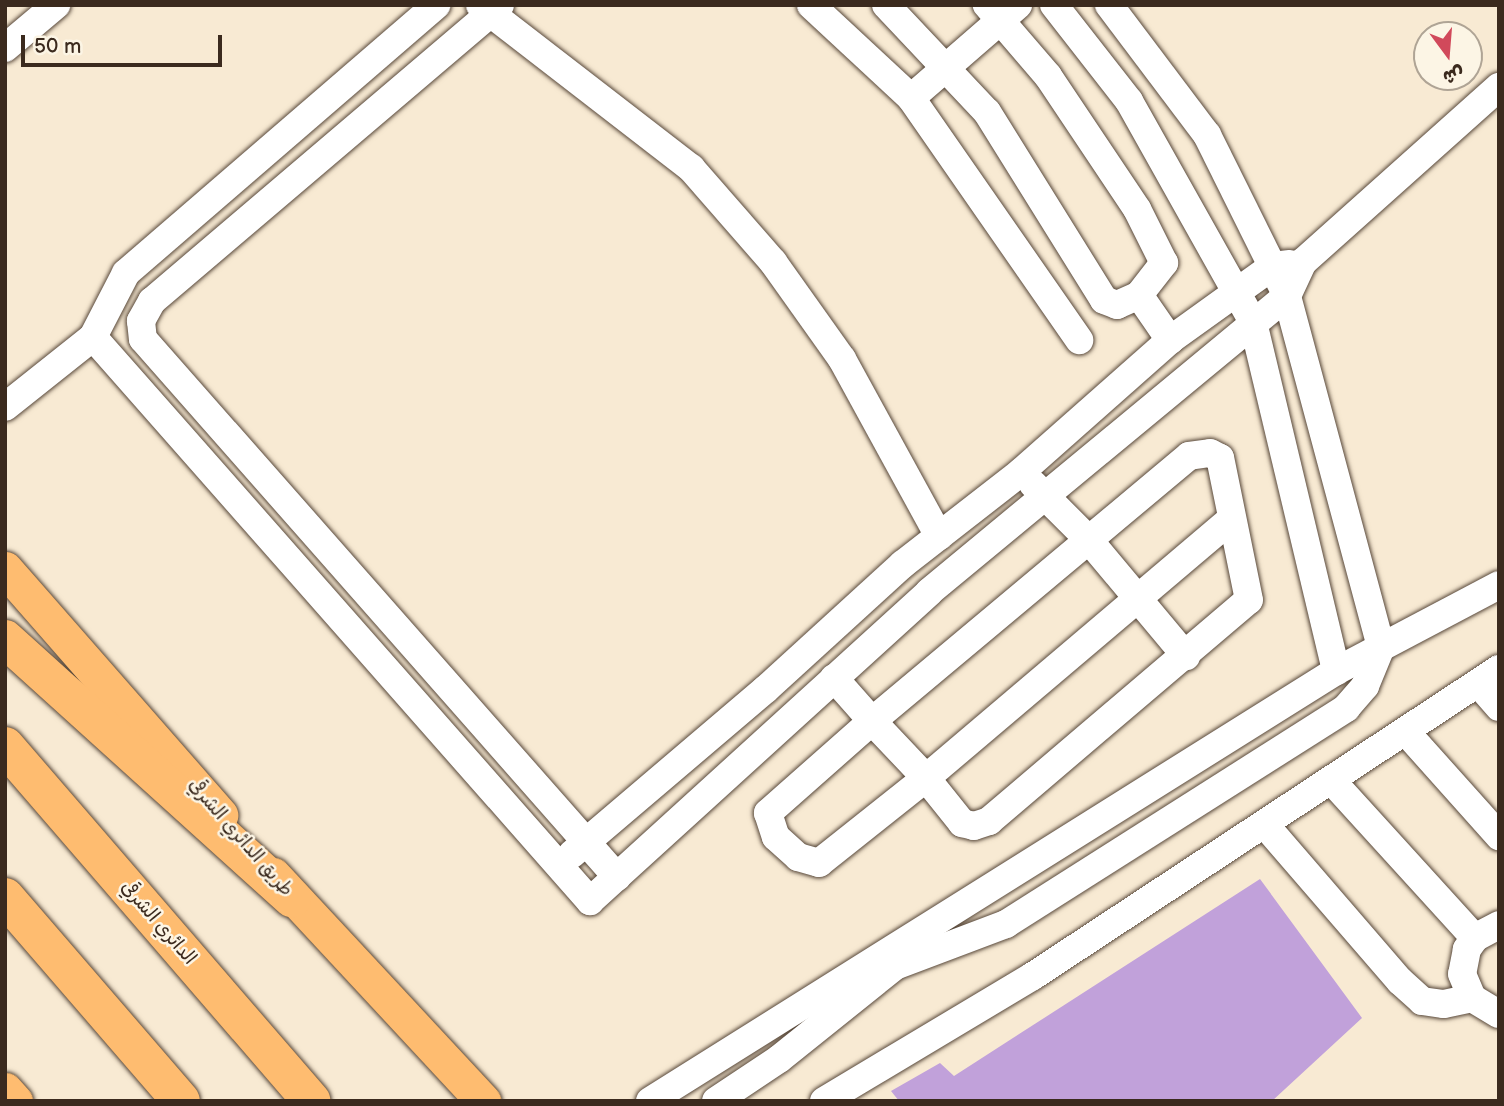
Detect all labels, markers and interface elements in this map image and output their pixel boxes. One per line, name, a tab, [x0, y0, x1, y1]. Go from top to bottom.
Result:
scale bar	[24, 21, 226, 65]
north arrow	[1413, 21, 1483, 91]
text: 50 m	[34, 34, 81, 59]
text: ش	[1440, 61, 1467, 89]
street label: طريق الدائري الشرقي	[183, 774, 297, 902]
street label: الدائري الشرقي	[115, 876, 201, 970]

